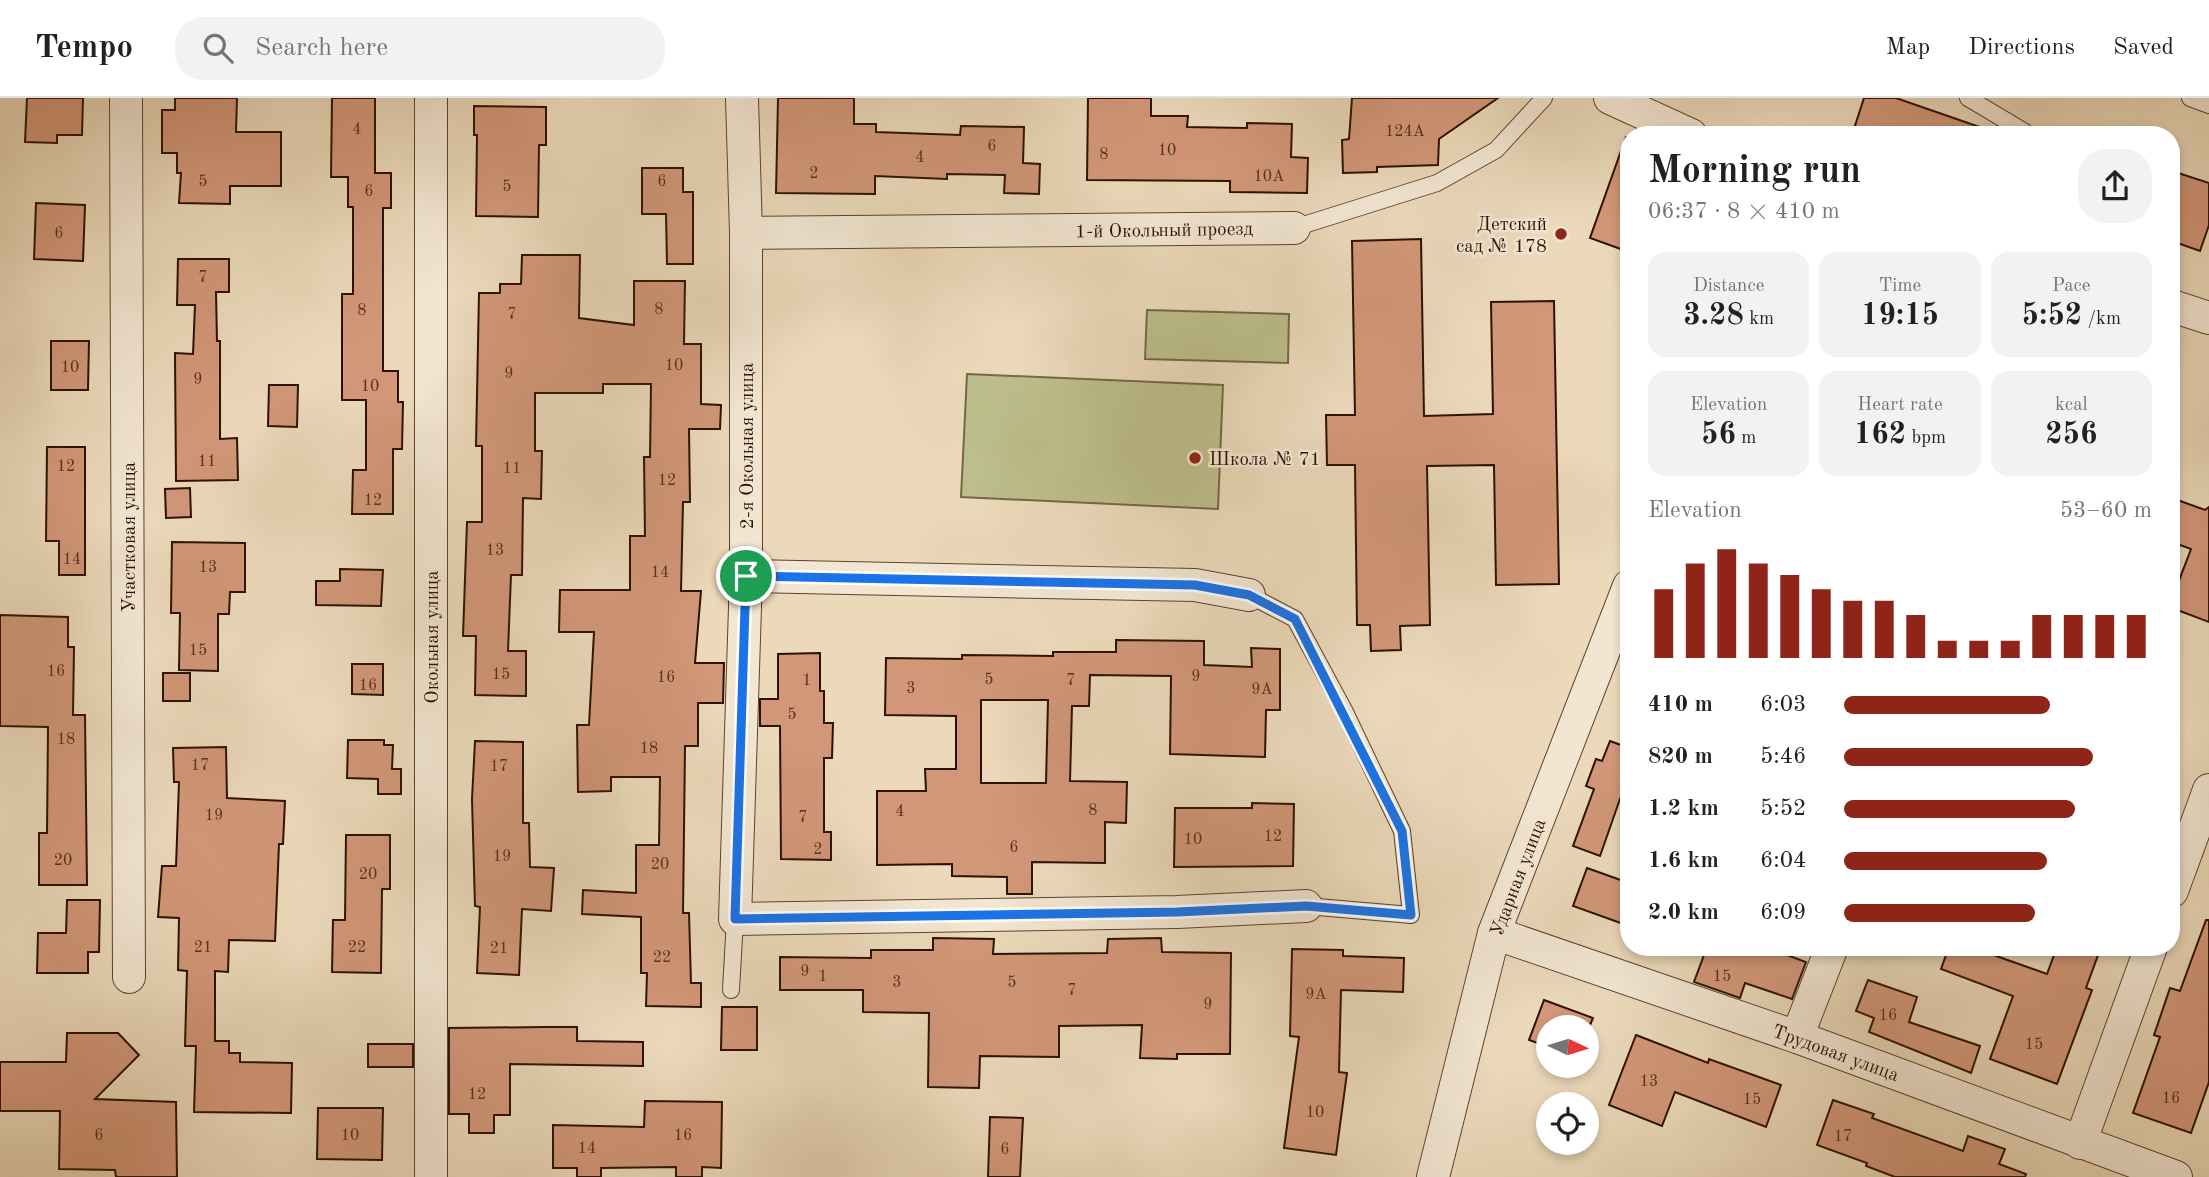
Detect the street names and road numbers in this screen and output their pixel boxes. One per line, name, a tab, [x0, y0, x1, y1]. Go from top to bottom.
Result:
street label: 1-й Окольный проезд	[1075, 220, 1254, 243]
street label: 2-я Окольная улица	[739, 362, 758, 529]
street label: Участковая улица	[121, 461, 140, 612]
street label: Окольная улица	[424, 570, 443, 704]
street label: Ударная улица	[1488, 816, 1551, 939]
street label: Трудовая улица	[1769, 1023, 1902, 1086]

